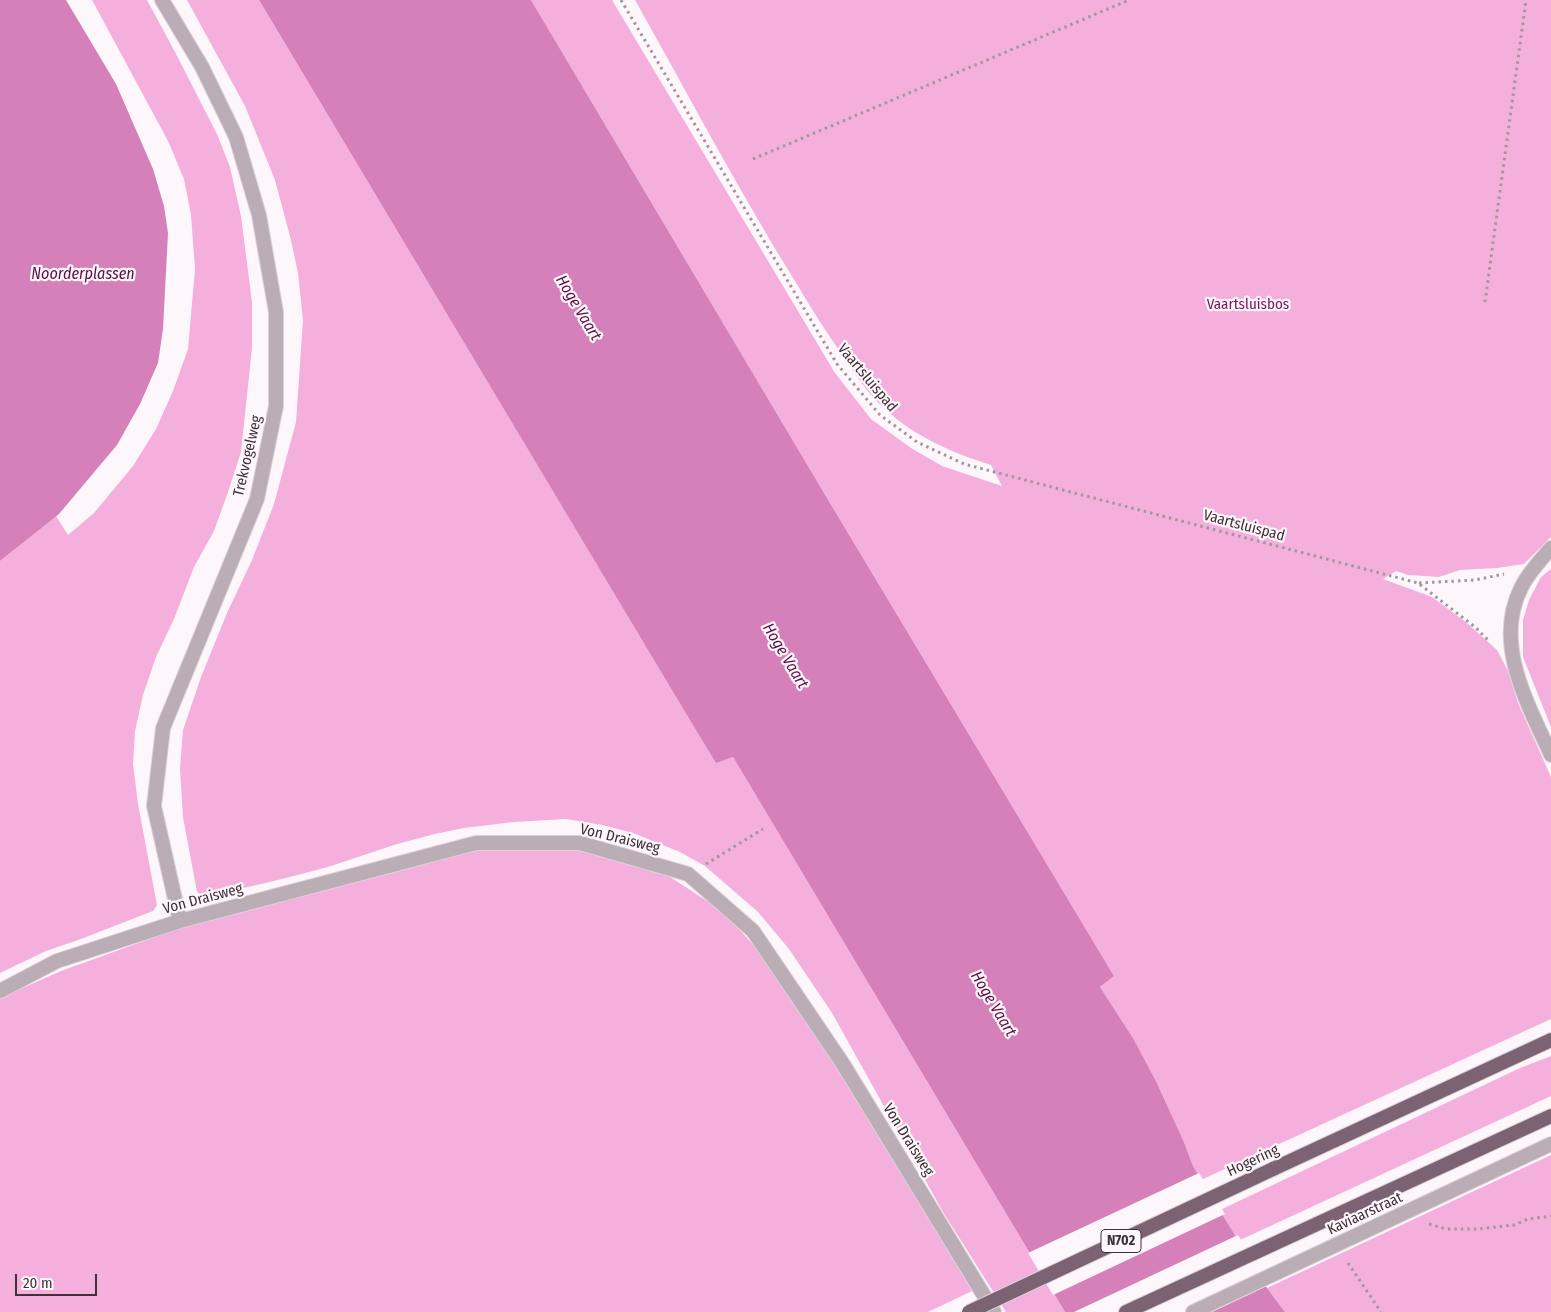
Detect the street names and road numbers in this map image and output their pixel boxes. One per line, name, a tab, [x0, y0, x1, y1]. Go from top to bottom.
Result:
street label: Vaartsluispad	[833, 340, 901, 416]
street label: Trekvogelweg	[230, 414, 266, 498]
street label: Vaartsluispad	[1201, 507, 1287, 545]
street label: Von Draisweg	[578, 820, 662, 858]
street label: Von Draisweg	[161, 880, 245, 918]
street label: Von Draisweg	[879, 1101, 937, 1179]
street label: Hogering	[1224, 1141, 1282, 1181]
street label: Kaviaarstraat	[1325, 1189, 1405, 1239]
road number: N702	[1101, 1230, 1141, 1252]

